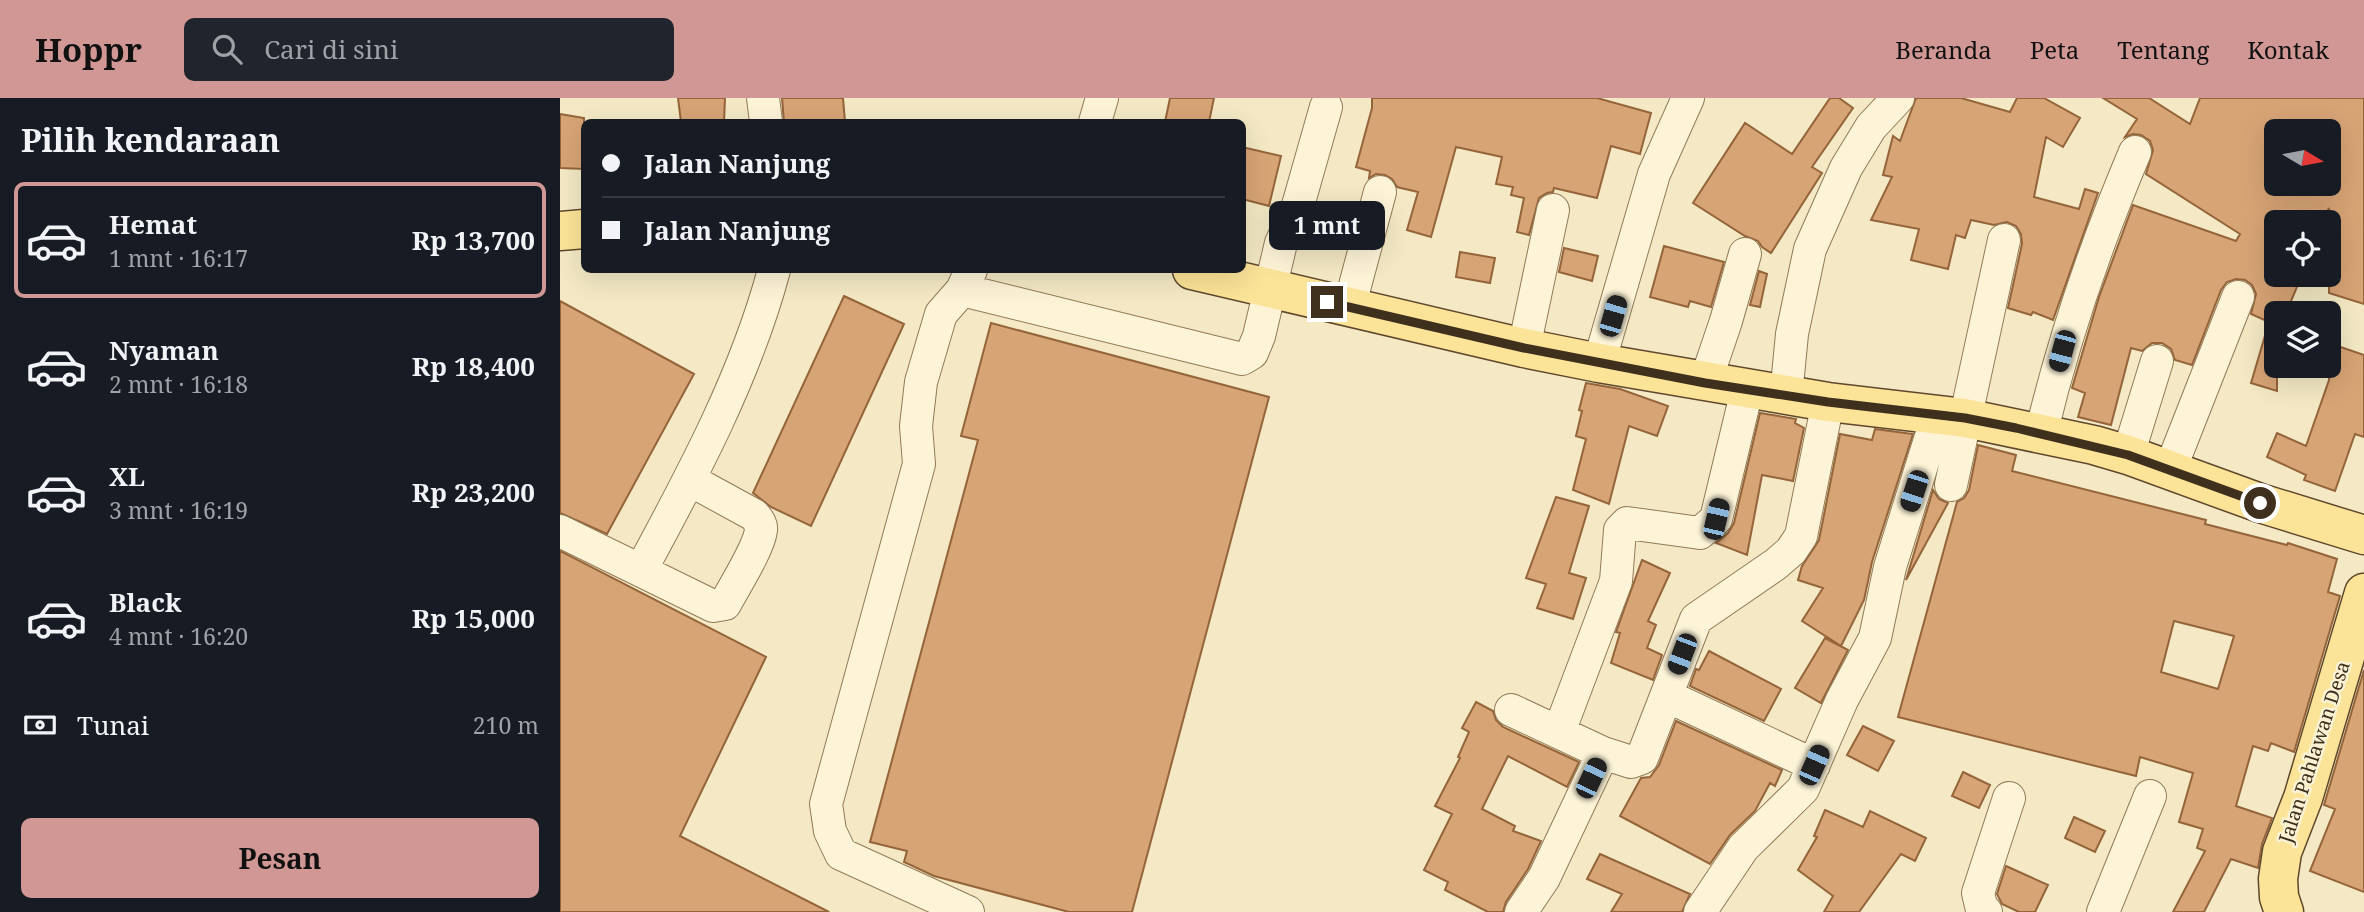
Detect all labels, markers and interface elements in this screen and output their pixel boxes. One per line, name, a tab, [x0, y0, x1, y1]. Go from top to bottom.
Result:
search box	[184, 18, 674, 81]
text: Hoppr	[35, 27, 142, 72]
icon: search	[208, 30, 246, 68]
text: Cari di sini	[264, 31, 398, 67]
text: Beranda	[1895, 33, 1992, 66]
text: Peta	[2030, 33, 2079, 66]
text: Tentang	[2117, 33, 2209, 66]
text: Kontak	[2247, 33, 2329, 66]
text: Pilih kendaraan	[21, 118, 280, 161]
north arrow	[2264, 119, 2342, 196]
map controls	[2264, 119, 2341, 378]
text: Jalan Nanjung	[644, 145, 830, 181]
callout: 1 mnt	[1269, 200, 1385, 250]
text: Hemat	[109, 206, 197, 242]
icon: car	[25, 209, 88, 272]
text: 1 mnt	[1294, 209, 1360, 241]
button: locate	[2264, 210, 2341, 287]
text: Jalan Nanjung	[644, 212, 830, 248]
text: Rp 13,700	[412, 222, 535, 258]
text: 1 mnt · 16:17	[109, 242, 248, 274]
route end	[1311, 286, 1343, 318]
car	[1598, 293, 1629, 339]
button: layers	[2264, 301, 2341, 378]
car	[2047, 328, 2078, 374]
text: Nyaman	[109, 332, 219, 368]
icon: car	[25, 335, 88, 398]
text: Rp 18,400	[412, 348, 535, 384]
text: 2 mnt · 16:18	[109, 368, 248, 400]
text: XL	[109, 458, 145, 494]
icon: car	[25, 461, 88, 524]
car	[1898, 468, 1931, 514]
text: Rp 23,200	[412, 474, 535, 510]
route start	[2244, 487, 2276, 519]
text: 3 mnt · 16:19	[109, 494, 248, 526]
car	[1702, 496, 1731, 542]
text: Black	[109, 584, 182, 620]
icon: car	[25, 587, 88, 650]
text: Rp 15,000	[412, 600, 535, 636]
text: 4 mnt · 16:20	[109, 620, 248, 652]
car	[1665, 631, 1700, 677]
street label: Jalan Pahlawan Desa	[2272, 658, 2356, 847]
icon: cash	[21, 706, 59, 744]
text: Tunai	[77, 707, 149, 743]
text: 210 m	[473, 709, 539, 741]
car	[1796, 742, 1833, 788]
car	[1573, 755, 1610, 801]
button: Pesan	[21, 818, 539, 898]

